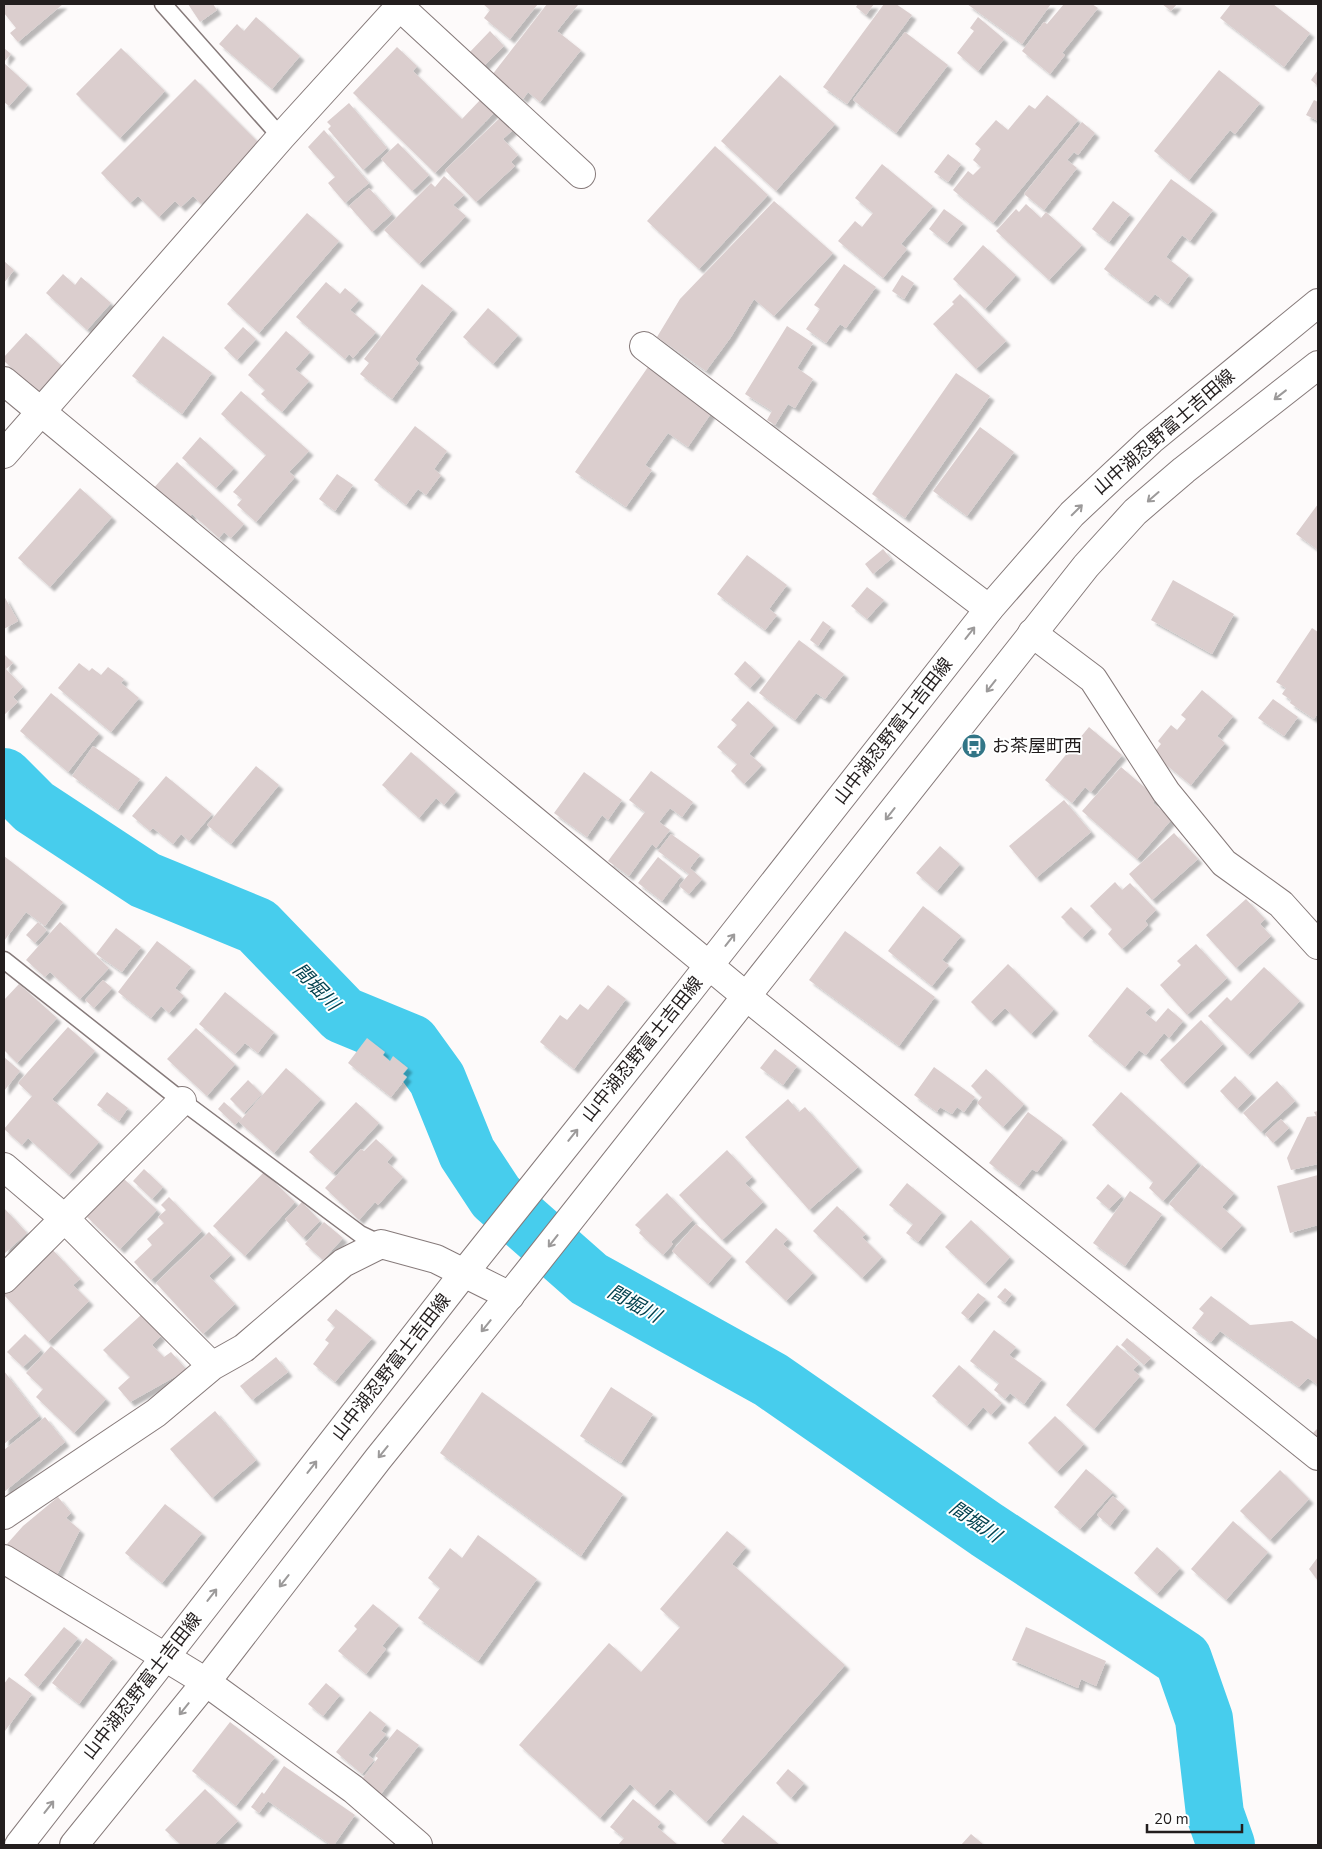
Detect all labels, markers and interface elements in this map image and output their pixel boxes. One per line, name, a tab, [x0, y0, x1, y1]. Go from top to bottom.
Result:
street label: 山中湖忍野富士吉田線	[1088, 364, 1240, 500]
one-way arrow	[1274, 390, 1287, 401]
one-way arrow	[1147, 491, 1160, 502]
one-way arrow	[1070, 505, 1082, 517]
one-way arrow	[965, 627, 976, 640]
street label: 山中湖忍野富士吉田線	[828, 653, 958, 809]
one-way arrow	[985, 679, 996, 692]
bus stop icon: お茶屋町西	[961, 733, 987, 759]
place label: お茶屋町西	[992, 734, 1082, 758]
one-way arrow	[885, 807, 896, 820]
one-way arrow	[724, 934, 735, 947]
water label: 間堀川	[287, 957, 347, 1018]
street label: 山中湖忍野富士吉田線	[576, 972, 708, 1126]
one-way arrow	[568, 1129, 579, 1142]
one-way arrow	[548, 1234, 559, 1247]
water label: 間堀川	[603, 1279, 667, 1330]
street label: 山中湖忍野富士吉田線	[326, 1289, 456, 1445]
one-way arrow	[480, 1319, 491, 1332]
one-way arrow	[378, 1446, 389, 1459]
one-way arrow	[307, 1461, 318, 1474]
water label: 間堀川	[944, 1495, 1008, 1550]
one-way arrow	[279, 1574, 289, 1588]
one-way arrow	[207, 1589, 218, 1602]
street label: 山中湖忍野富士吉田線	[77, 1608, 207, 1764]
one-way arrow	[179, 1702, 190, 1715]
one-way arrow	[43, 1801, 54, 1814]
scale bar	[1147, 1802, 1242, 1834]
text: 20 m	[1154, 1809, 1189, 1829]

